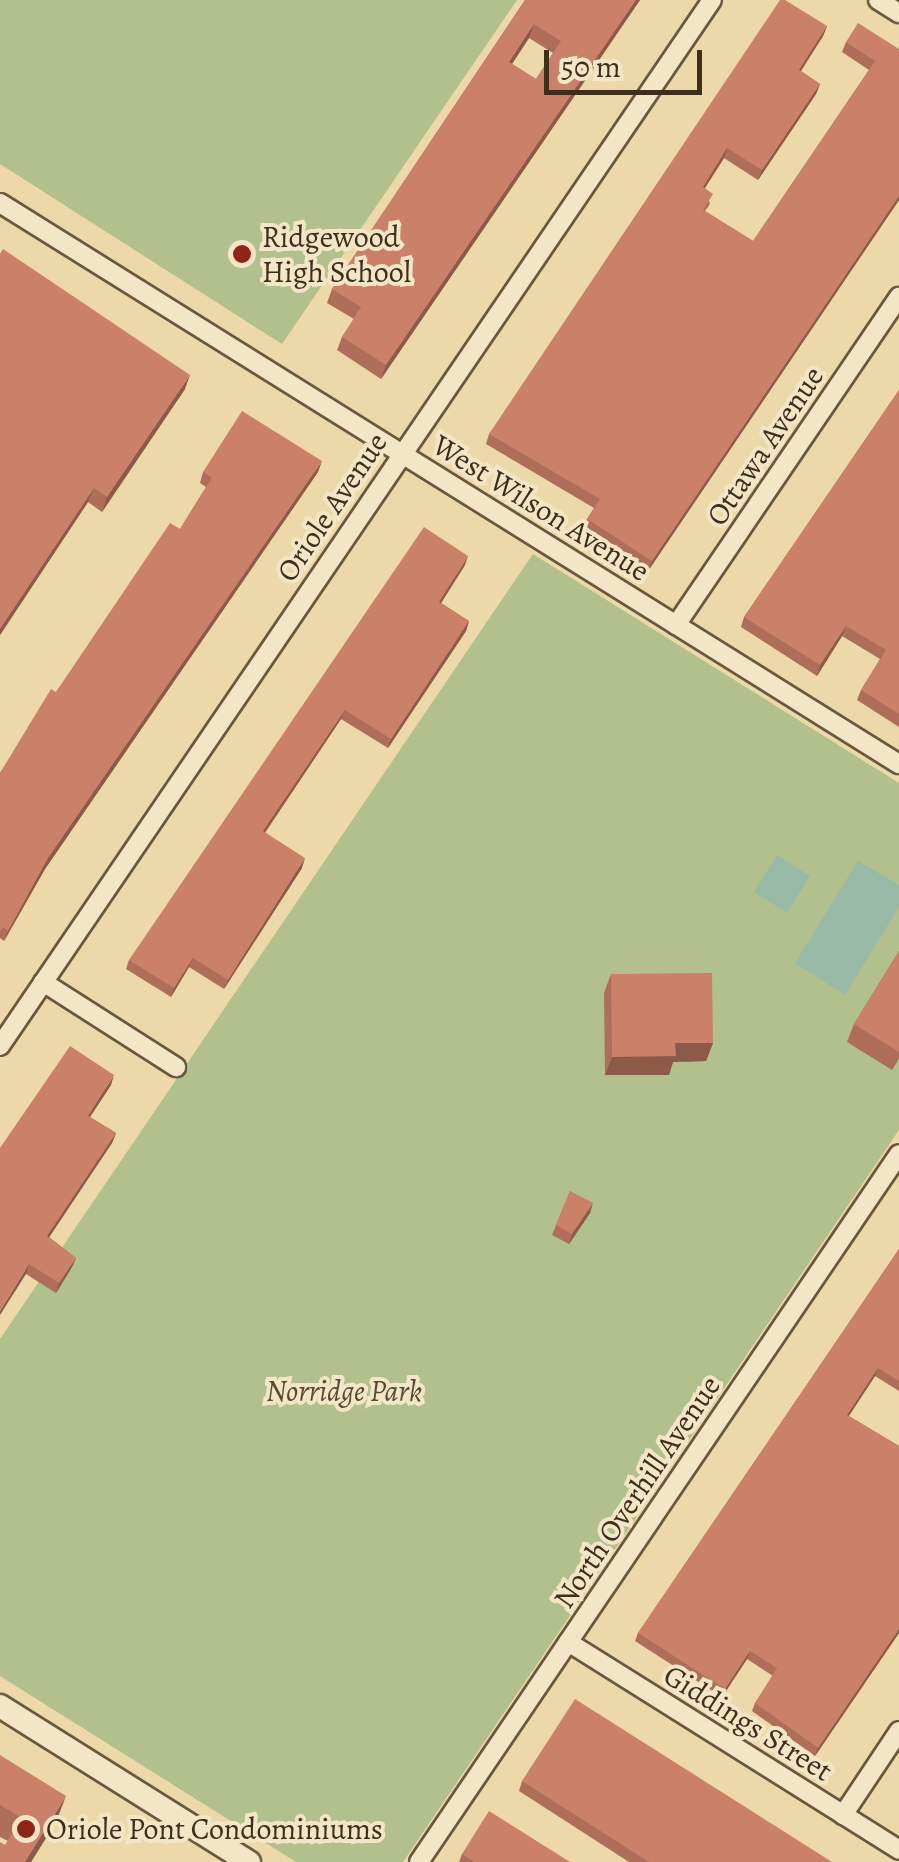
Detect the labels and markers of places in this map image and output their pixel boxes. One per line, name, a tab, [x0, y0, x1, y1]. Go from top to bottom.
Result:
place label: Ridgewood High School	[262, 219, 411, 290]
marker: Ridgewood High School	[231, 243, 253, 265]
place label: Oriole Pont Condominiums	[46, 1811, 383, 1847]
marker: Oriole Pont Condominiums	[15, 1818, 37, 1840]

